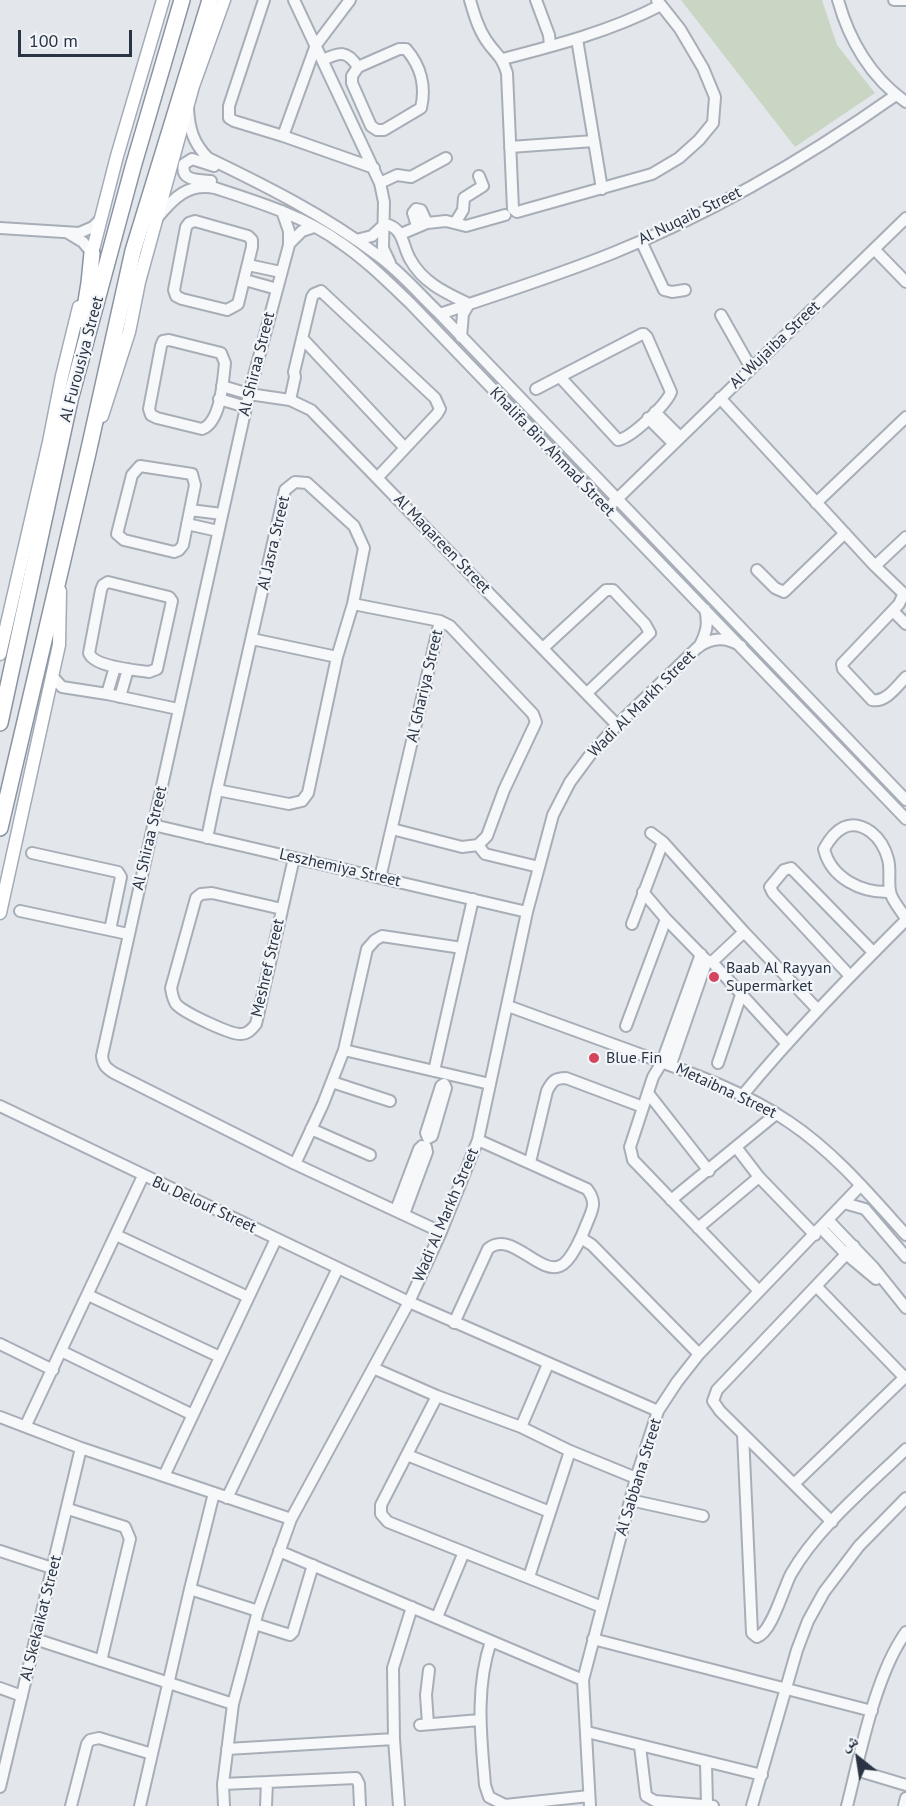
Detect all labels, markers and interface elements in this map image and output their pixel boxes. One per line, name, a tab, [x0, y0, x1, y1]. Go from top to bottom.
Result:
scale bar	[21, 18, 135, 56]
text: 100 m	[29, 29, 78, 52]
street label: Al Nuqaib Street	[635, 183, 745, 249]
street label: Al Furousiya Street	[56, 294, 108, 424]
street label: Al Wujaiba Street	[726, 297, 824, 393]
street label: Al Shiraa Street	[235, 310, 279, 418]
street label: Khalifa Bin Ahmad Street	[485, 383, 619, 521]
street label: Al Maqareen Street	[390, 490, 494, 598]
street label: Al Jasra Street	[254, 494, 294, 592]
street label: Al Ghariya Street	[403, 628, 447, 744]
street label: Wadi Al Markh Street	[584, 646, 700, 762]
street label: Al Shiraa Street	[129, 784, 171, 892]
street label: Leszhemiya Street	[277, 845, 403, 891]
street label: Meshref Street	[247, 917, 289, 1019]
place label: Baab Al Rayyan Supermarket	[726, 958, 831, 996]
marker: Baab Al Rayyan Supermarket	[707, 970, 721, 984]
place label: Blue Fin	[606, 1048, 662, 1068]
marker: Blue Fin	[587, 1051, 601, 1065]
street label: Metaibna Street	[673, 1059, 779, 1123]
street label: Wadi Al Markh Street	[409, 1145, 483, 1285]
street label: Bu Delouf Street	[149, 1172, 259, 1238]
street label: Al Sabbana Street	[612, 1416, 666, 1538]
street label: Al Skekaikat Street	[16, 1553, 66, 1683]
north arrow	[828, 1728, 888, 1788]
text: ش	[837, 1730, 861, 1755]

